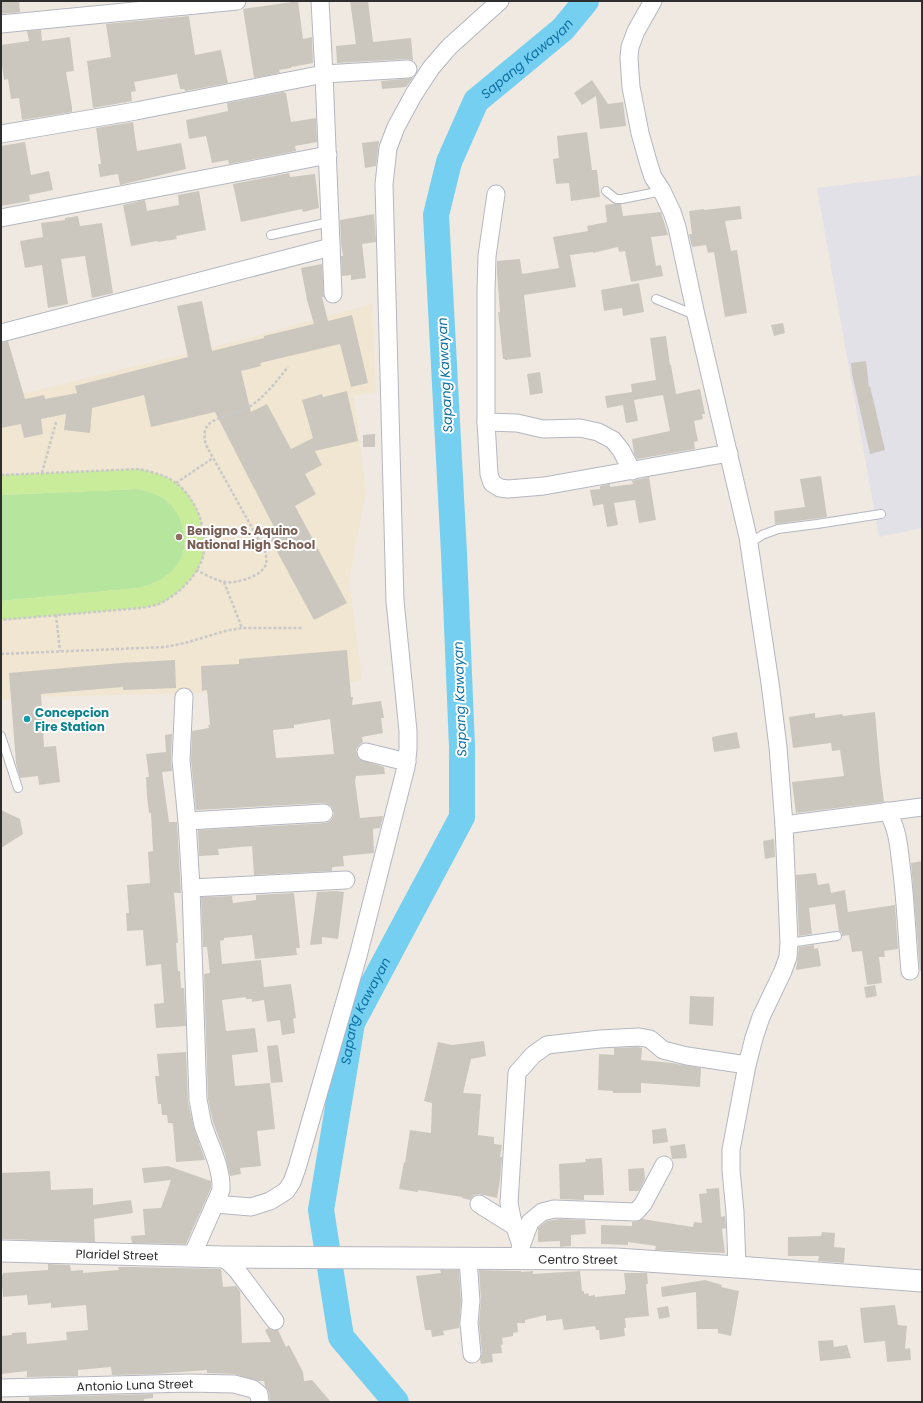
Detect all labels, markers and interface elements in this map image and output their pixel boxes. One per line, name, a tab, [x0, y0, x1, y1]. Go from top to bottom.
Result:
water label: Sapang Kawayan	[477, 14, 577, 103]
water label: Sapang Kawayan	[432, 317, 458, 433]
place label: Benigno S. Aquino National High School	[187, 522, 315, 553]
marker: Benigno S. Aquino National High School	[174, 532, 184, 542]
water label: Sapang Kawayan	[448, 641, 472, 757]
place label: Concepcion Fire Station	[35, 704, 109, 735]
marker: Concepcion Fire Station	[22, 714, 32, 724]
water label: Sapang Kawayan	[336, 954, 395, 1066]
street label: Plaridel Street	[76, 1245, 158, 1264]
street label: Centro Street	[538, 1250, 618, 1268]
street label: Antonio Luna Street	[77, 1374, 193, 1394]

